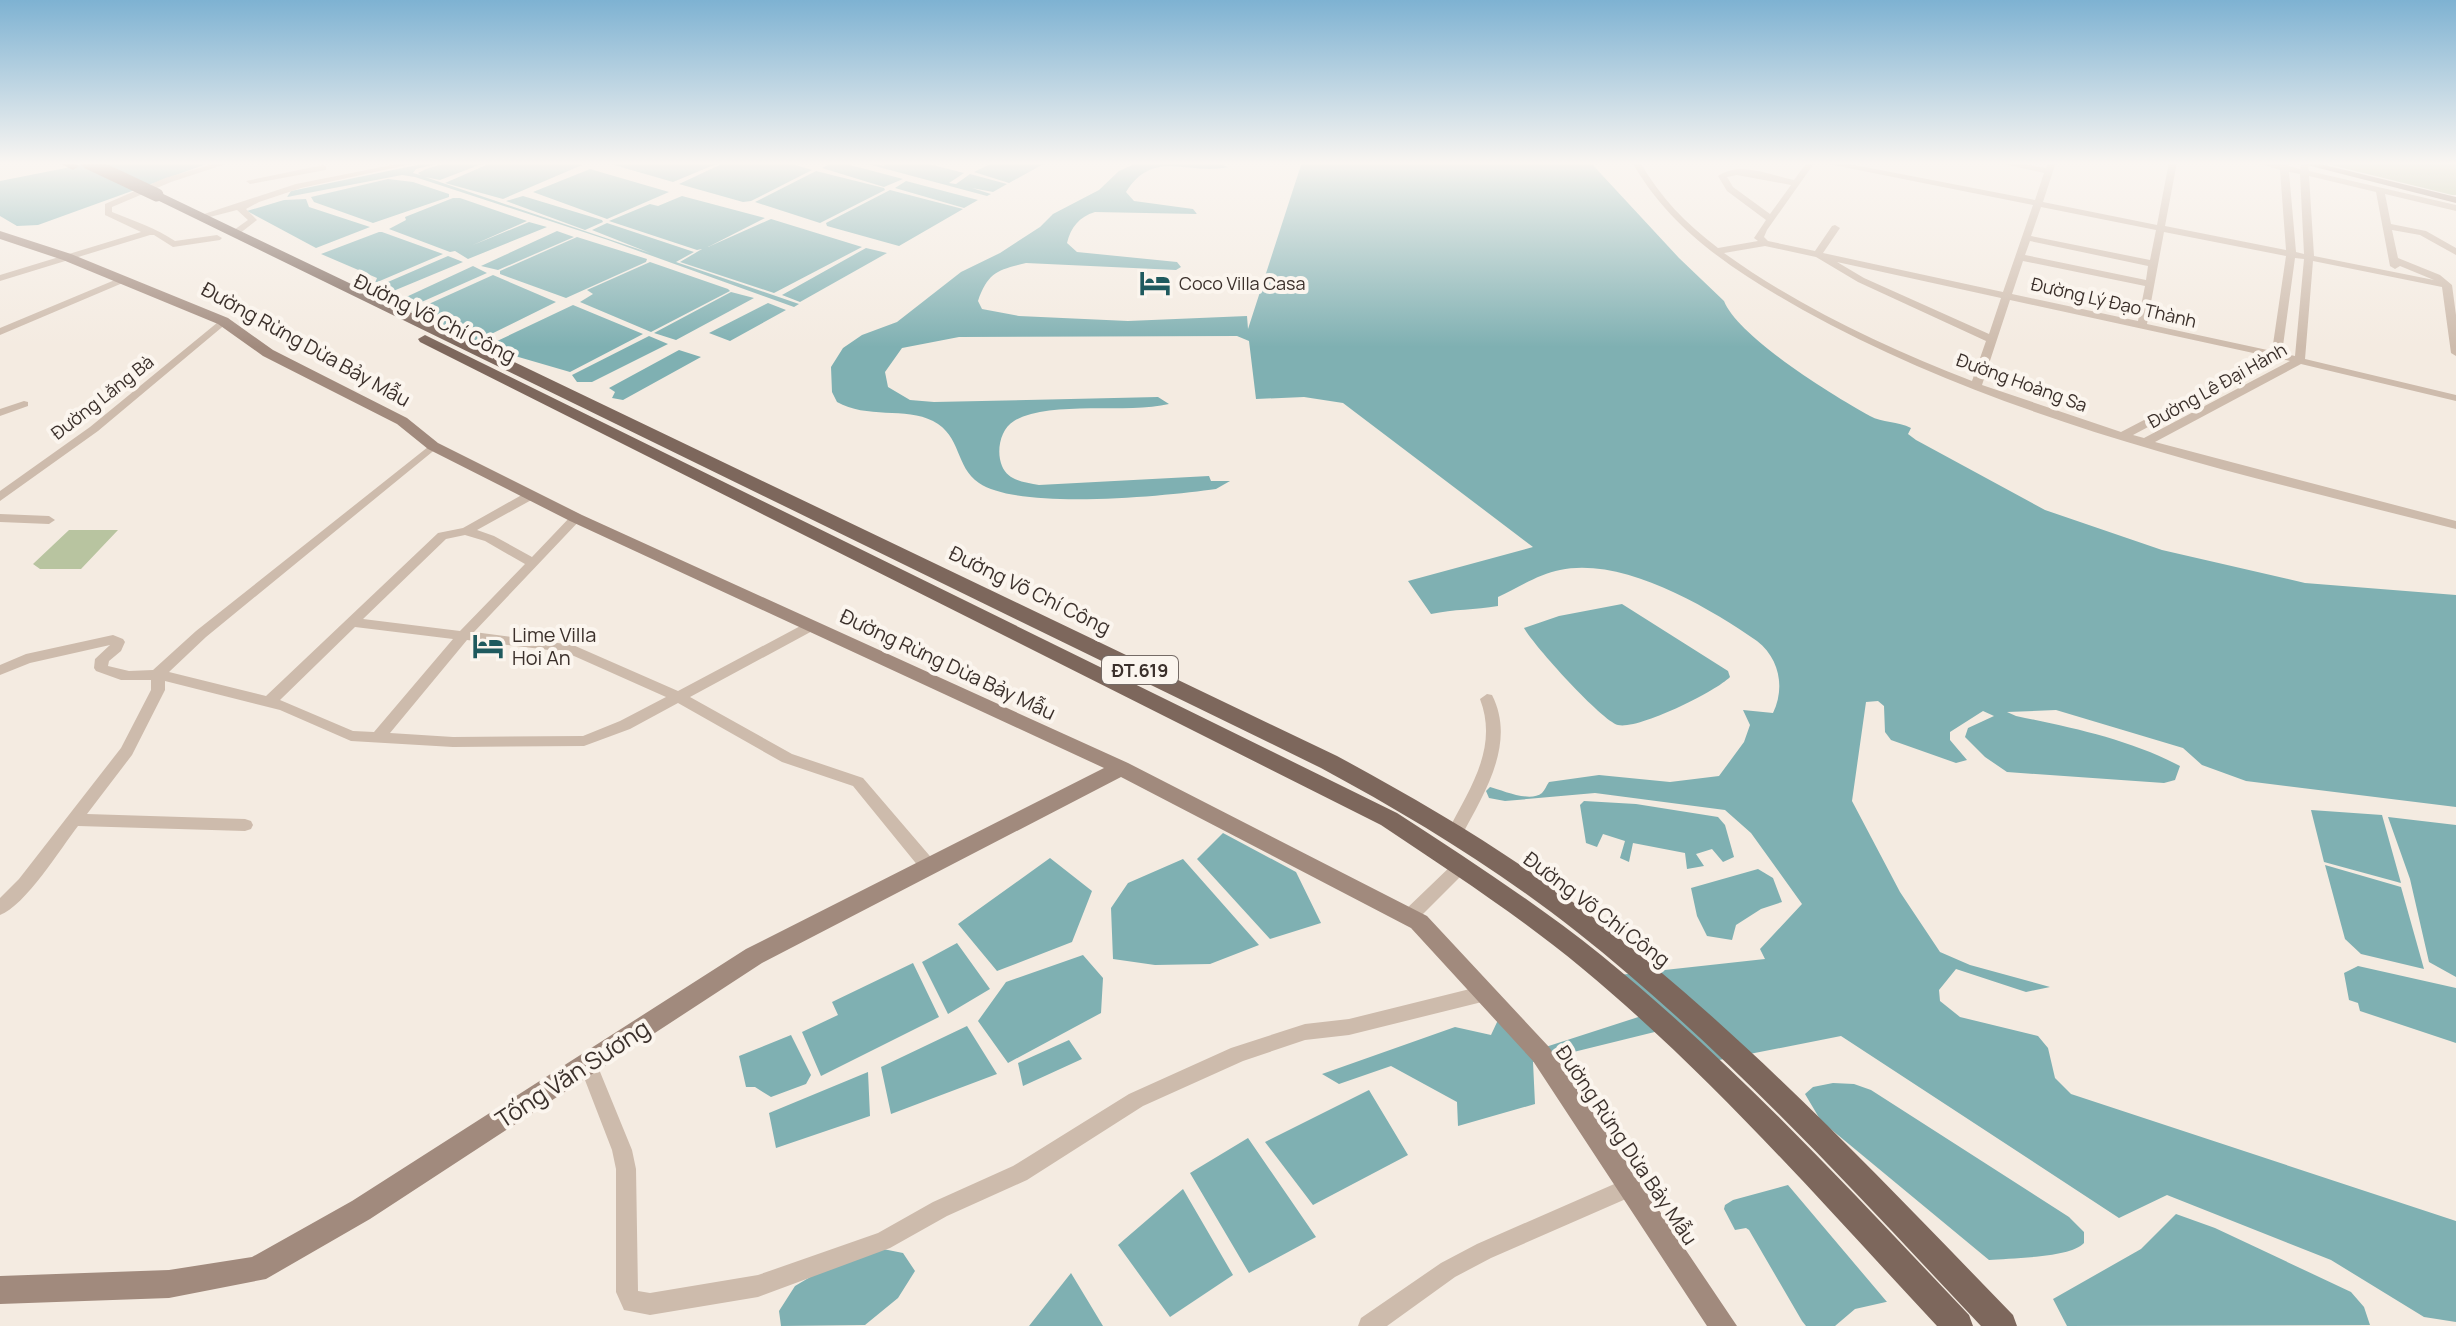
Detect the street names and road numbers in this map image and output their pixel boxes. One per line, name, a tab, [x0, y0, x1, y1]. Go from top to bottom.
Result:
street label: Đường Võ Chí Công	[350, 267, 520, 369]
street label: Đường Lý Đạo Thành	[2029, 271, 2199, 333]
street label: Đường Rừng Dừa Bảy Mẫu	[197, 275, 415, 413]
street label: Đường Lê Đại Hành	[2143, 337, 2291, 433]
street label: Đường Hoàng Sa	[1953, 347, 2091, 417]
street label: Đường Lăng Bà	[46, 349, 158, 445]
street label: Đường Võ Chí Công	[945, 539, 1115, 641]
street label: Đường Rừng Dừa Bảy Mẫu	[836, 602, 1060, 726]
road number: ĐT.619	[1102, 656, 1178, 684]
street label: Đường Võ Chí Công	[1518, 845, 1676, 973]
street label: Tống Văn Sương	[489, 1011, 655, 1135]
street label: Đường Rừng Dừa Bảy Mẫu	[1550, 1040, 1704, 1250]

